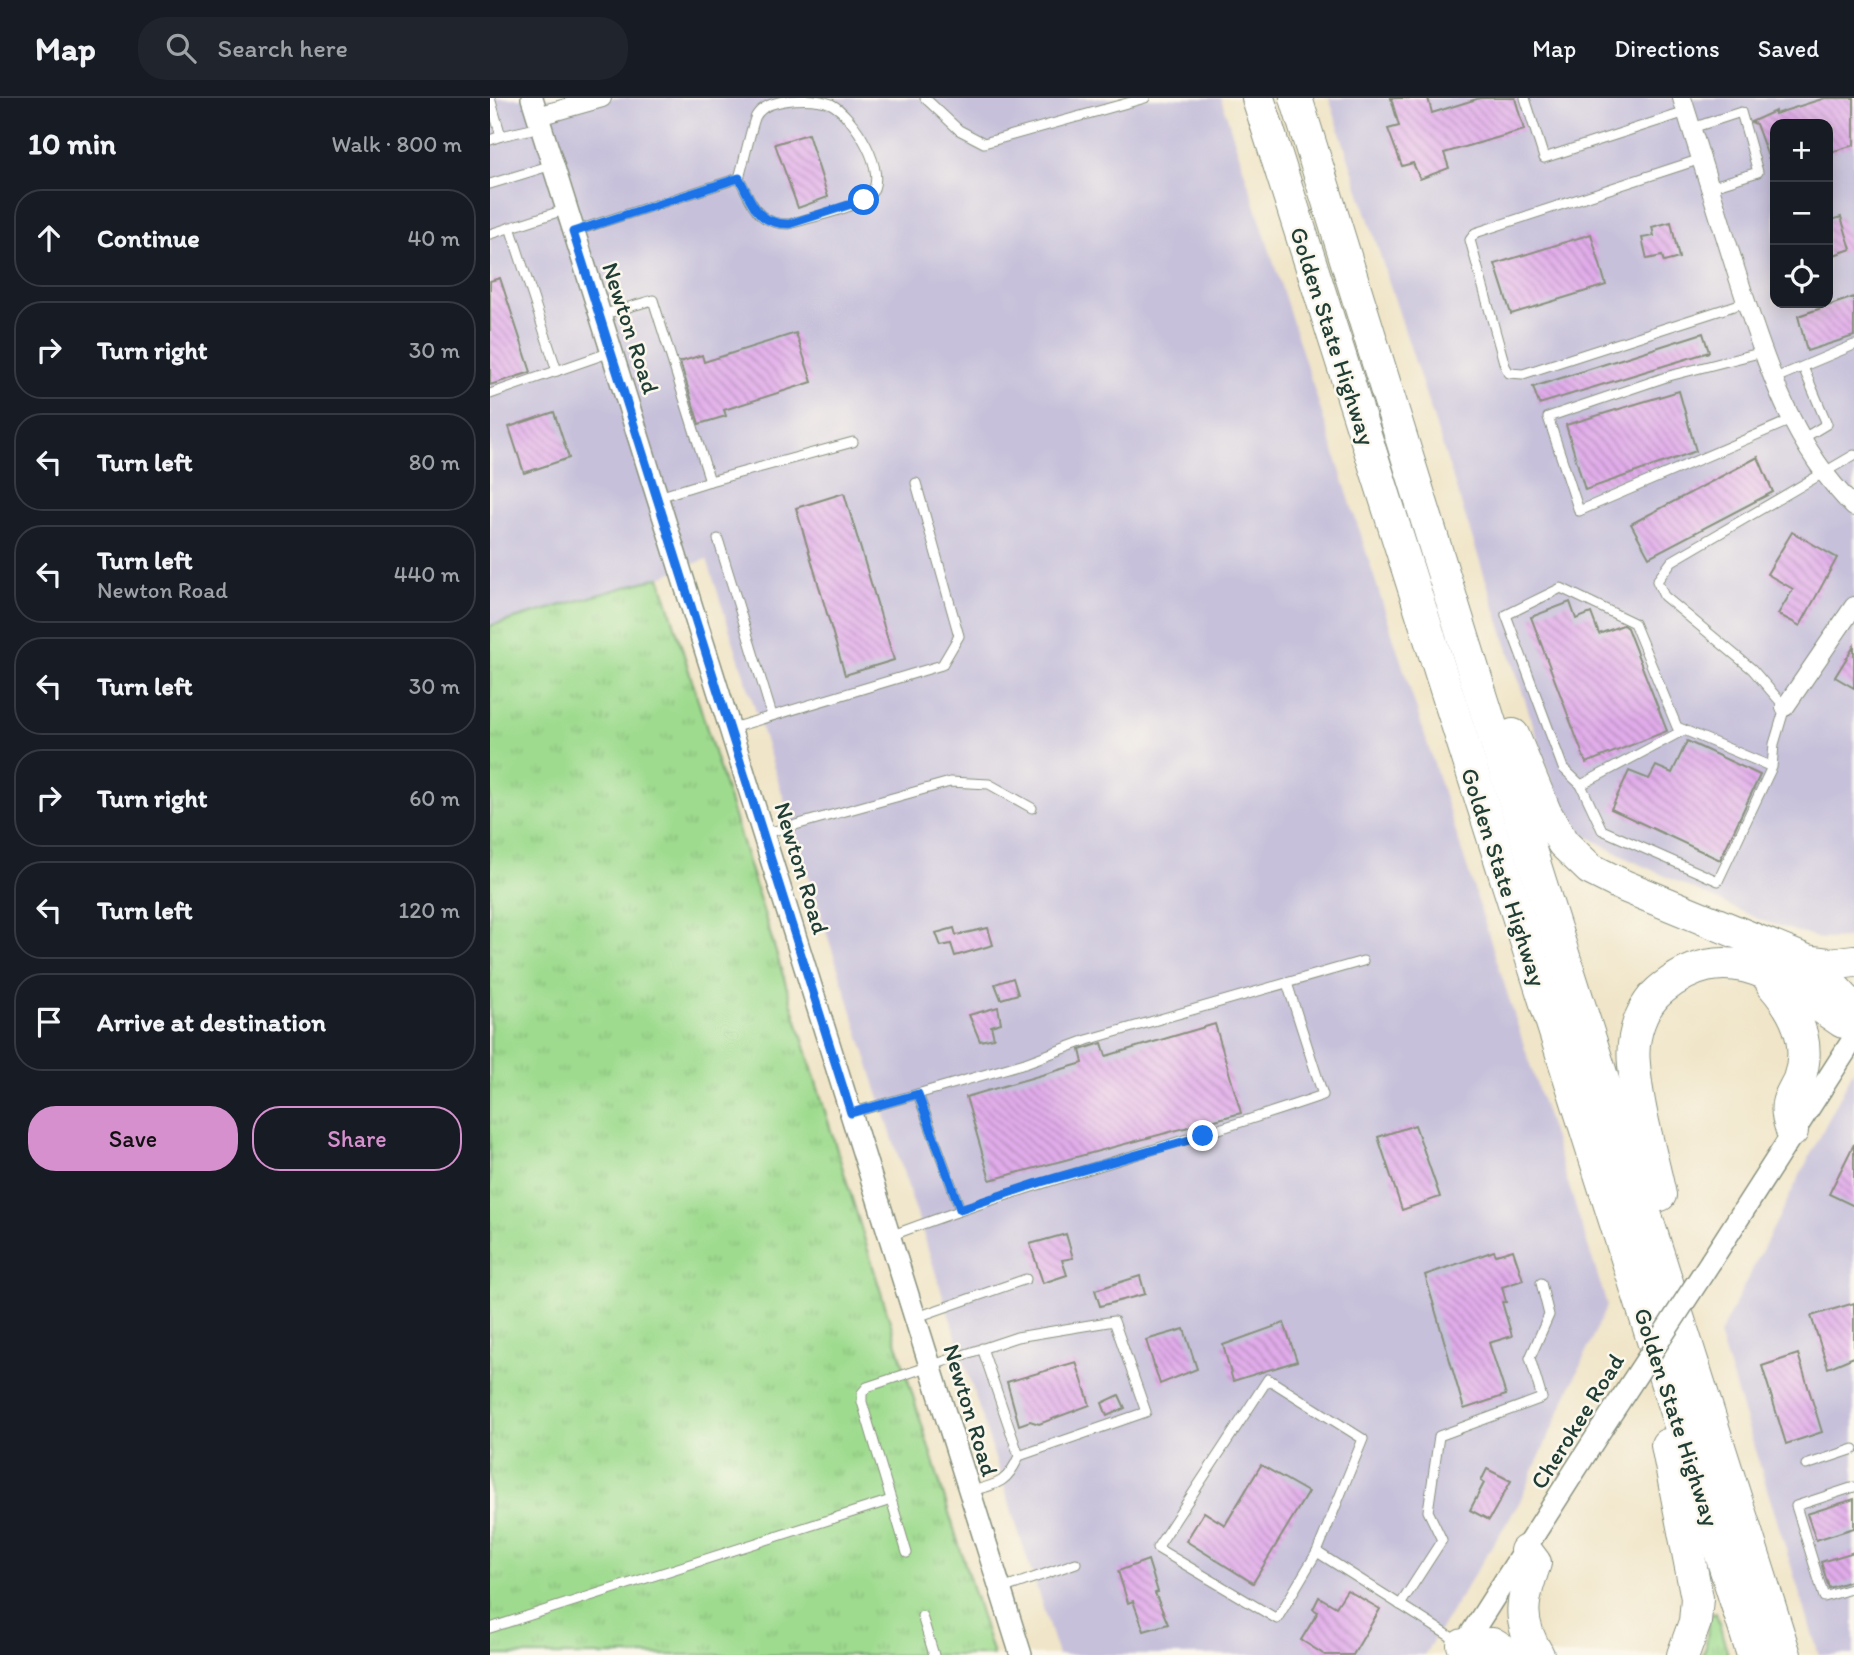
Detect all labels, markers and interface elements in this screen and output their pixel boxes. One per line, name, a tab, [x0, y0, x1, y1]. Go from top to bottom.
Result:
search box	[138, 17, 628, 80]
text: Map	[35, 29, 96, 68]
icon: search	[162, 29, 200, 67]
text: Search here	[218, 32, 348, 64]
text: Map	[1532, 34, 1576, 63]
text: Directions	[1614, 34, 1720, 63]
text: Saved	[1758, 34, 1819, 63]
map controls	[1770, 119, 1833, 308]
button: +	[1770, 119, 1833, 182]
text: 10 min	[28, 125, 116, 162]
text: Walk · 800 m	[332, 130, 462, 158]
button: −	[1770, 182, 1833, 245]
route start	[848, 184, 879, 215]
icon: ahead	[30, 219, 68, 257]
text: Continue	[97, 222, 200, 254]
street label: Golden State Highway	[1284, 223, 1382, 449]
text: 40 m	[407, 224, 460, 252]
button: locate	[1770, 245, 1833, 308]
street label: Newton Road	[596, 259, 666, 397]
icon: right	[30, 331, 68, 369]
text: Turn right	[97, 334, 208, 366]
text: 30 m	[409, 336, 460, 364]
icon: left	[30, 443, 68, 481]
text: Turn left	[97, 446, 193, 478]
text: 80 m	[409, 448, 460, 476]
text: Turn left	[97, 544, 193, 576]
icon: left	[30, 555, 68, 593]
text: 440 m	[394, 560, 460, 588]
text: Newton Road	[97, 576, 228, 604]
icon: left	[30, 667, 68, 705]
text: Turn left	[97, 670, 193, 702]
text: 30 m	[409, 672, 460, 700]
street label: Golden State Highway	[1455, 764, 1553, 990]
icon: right	[30, 779, 68, 817]
text: Turn right	[97, 782, 208, 814]
text: 60 m	[409, 784, 460, 812]
street label: Newton Road	[768, 798, 836, 938]
icon: left	[30, 891, 68, 929]
text: Turn left	[97, 894, 193, 926]
text: 120 m	[399, 896, 460, 924]
icon: arrive	[30, 1003, 68, 1041]
text: Arrive at destination	[97, 1006, 326, 1038]
button: Save	[28, 1106, 238, 1171]
button: Share	[252, 1106, 462, 1171]
route end	[1187, 1120, 1218, 1151]
street label: Golden State Highway	[1628, 1304, 1726, 1530]
street label: Newton Road	[937, 1340, 1005, 1480]
street label: Cherokee Road	[1524, 1348, 1630, 1494]

